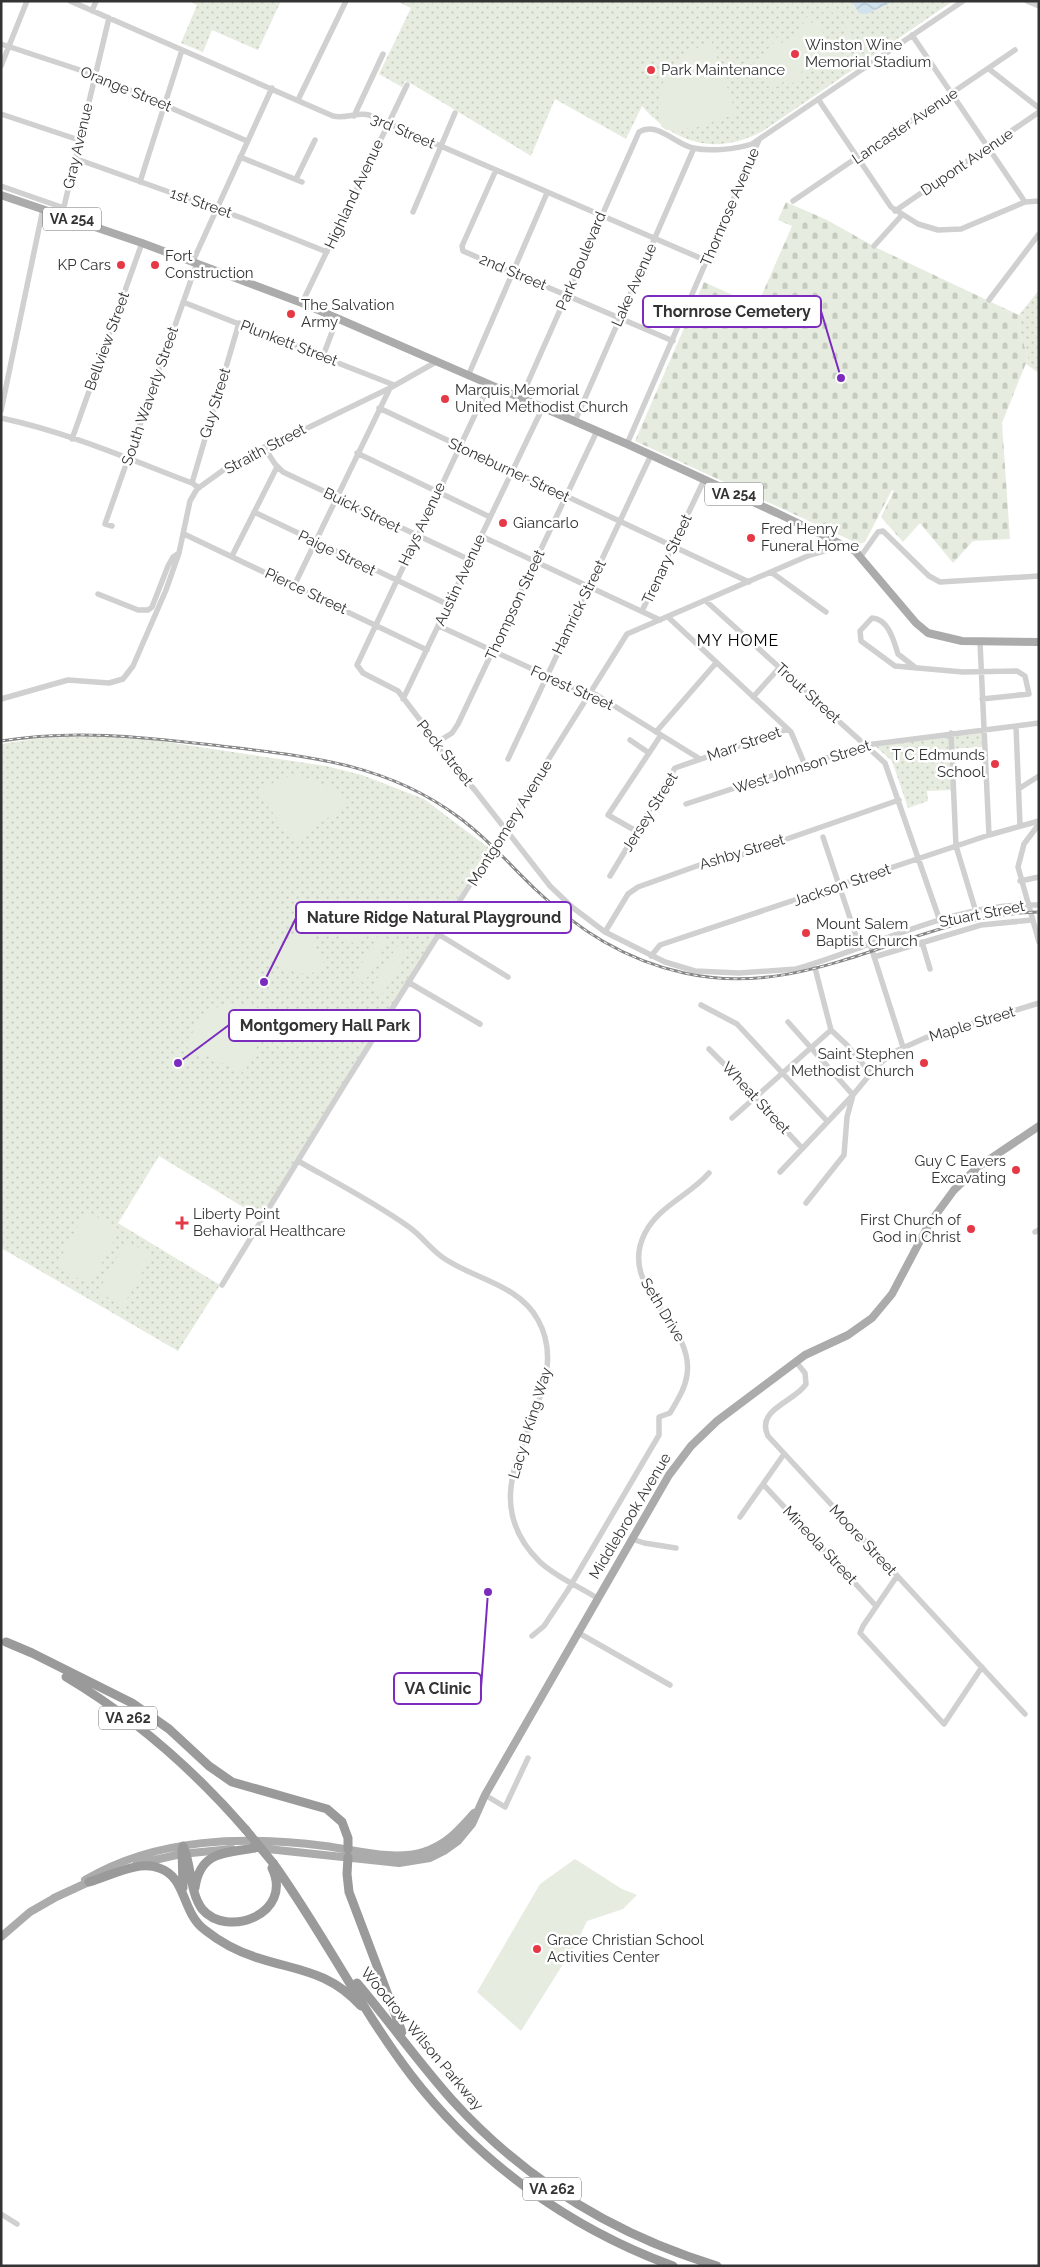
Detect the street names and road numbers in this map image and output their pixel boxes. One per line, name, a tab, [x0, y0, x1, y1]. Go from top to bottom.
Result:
street label: Orange Street	[78, 63, 174, 115]
street label: Lancaster Avenue	[849, 84, 962, 168]
street label: Gray Avenue	[59, 101, 97, 191]
street label: 3rd Street	[368, 109, 438, 153]
street label: Dupont Avenue	[917, 124, 1017, 200]
street label: Highland Avenue	[321, 136, 387, 252]
street label: Thornrose Avenue	[697, 145, 763, 269]
street label: 1st Street	[168, 184, 234, 222]
road number: VA 254	[43, 208, 101, 230]
street label: Park Boulevard	[552, 209, 610, 313]
street label: Lake Avenue	[608, 240, 660, 329]
street label: 2nd Street	[477, 250, 549, 294]
street label: Bellview Street	[81, 289, 133, 393]
street label: Plunkett Street	[238, 316, 340, 370]
street label: South Waverly Street	[118, 324, 182, 468]
street label: Guy Street	[196, 366, 234, 440]
street label: Straith Street	[221, 420, 309, 478]
street label: Stoneburner Street	[446, 434, 572, 506]
street label: Hays Avenue	[395, 479, 449, 569]
road number: VA 254	[705, 482, 763, 506]
street label: Buick Street	[320, 484, 404, 536]
street label: Trenary Street	[638, 511, 696, 607]
street label: Paige Street	[295, 526, 379, 580]
street label: Austin Avenue	[431, 531, 489, 629]
street label: Thompson Street	[481, 547, 549, 663]
street label: Hamrick Street	[548, 557, 610, 657]
street label: Pierce Street	[262, 564, 350, 618]
street label: Trout Street	[772, 659, 844, 727]
street label: Forest Street	[528, 662, 616, 714]
street label: Peck Street	[413, 716, 477, 790]
street label: Marr Street	[705, 723, 783, 765]
street label: West Johnson Street	[731, 736, 873, 798]
street label: Montgomery Avenue	[464, 756, 556, 889]
street label: Jersey Street	[618, 769, 682, 855]
street label: Ashby Street	[697, 831, 787, 873]
street label: Jackson Street	[791, 860, 893, 910]
street label: Stuart Street	[938, 897, 1026, 931]
street label: Maple Street	[927, 1002, 1017, 1046]
street label: Wheat Street	[718, 1058, 794, 1138]
street label: Seth Drive	[637, 1275, 689, 1345]
street label: Lacy B King Way	[504, 1365, 556, 1481]
street label: Middlebrook Avenue	[585, 1449, 675, 1582]
street label: Moore Street	[826, 1501, 900, 1579]
street label: Mineola Street	[779, 1502, 861, 1588]
road number: VA 262	[99, 1706, 157, 1730]
street label: Woodrow Wilson Parkway	[357, 1964, 487, 2114]
road number: VA 262	[523, 2178, 581, 2200]

